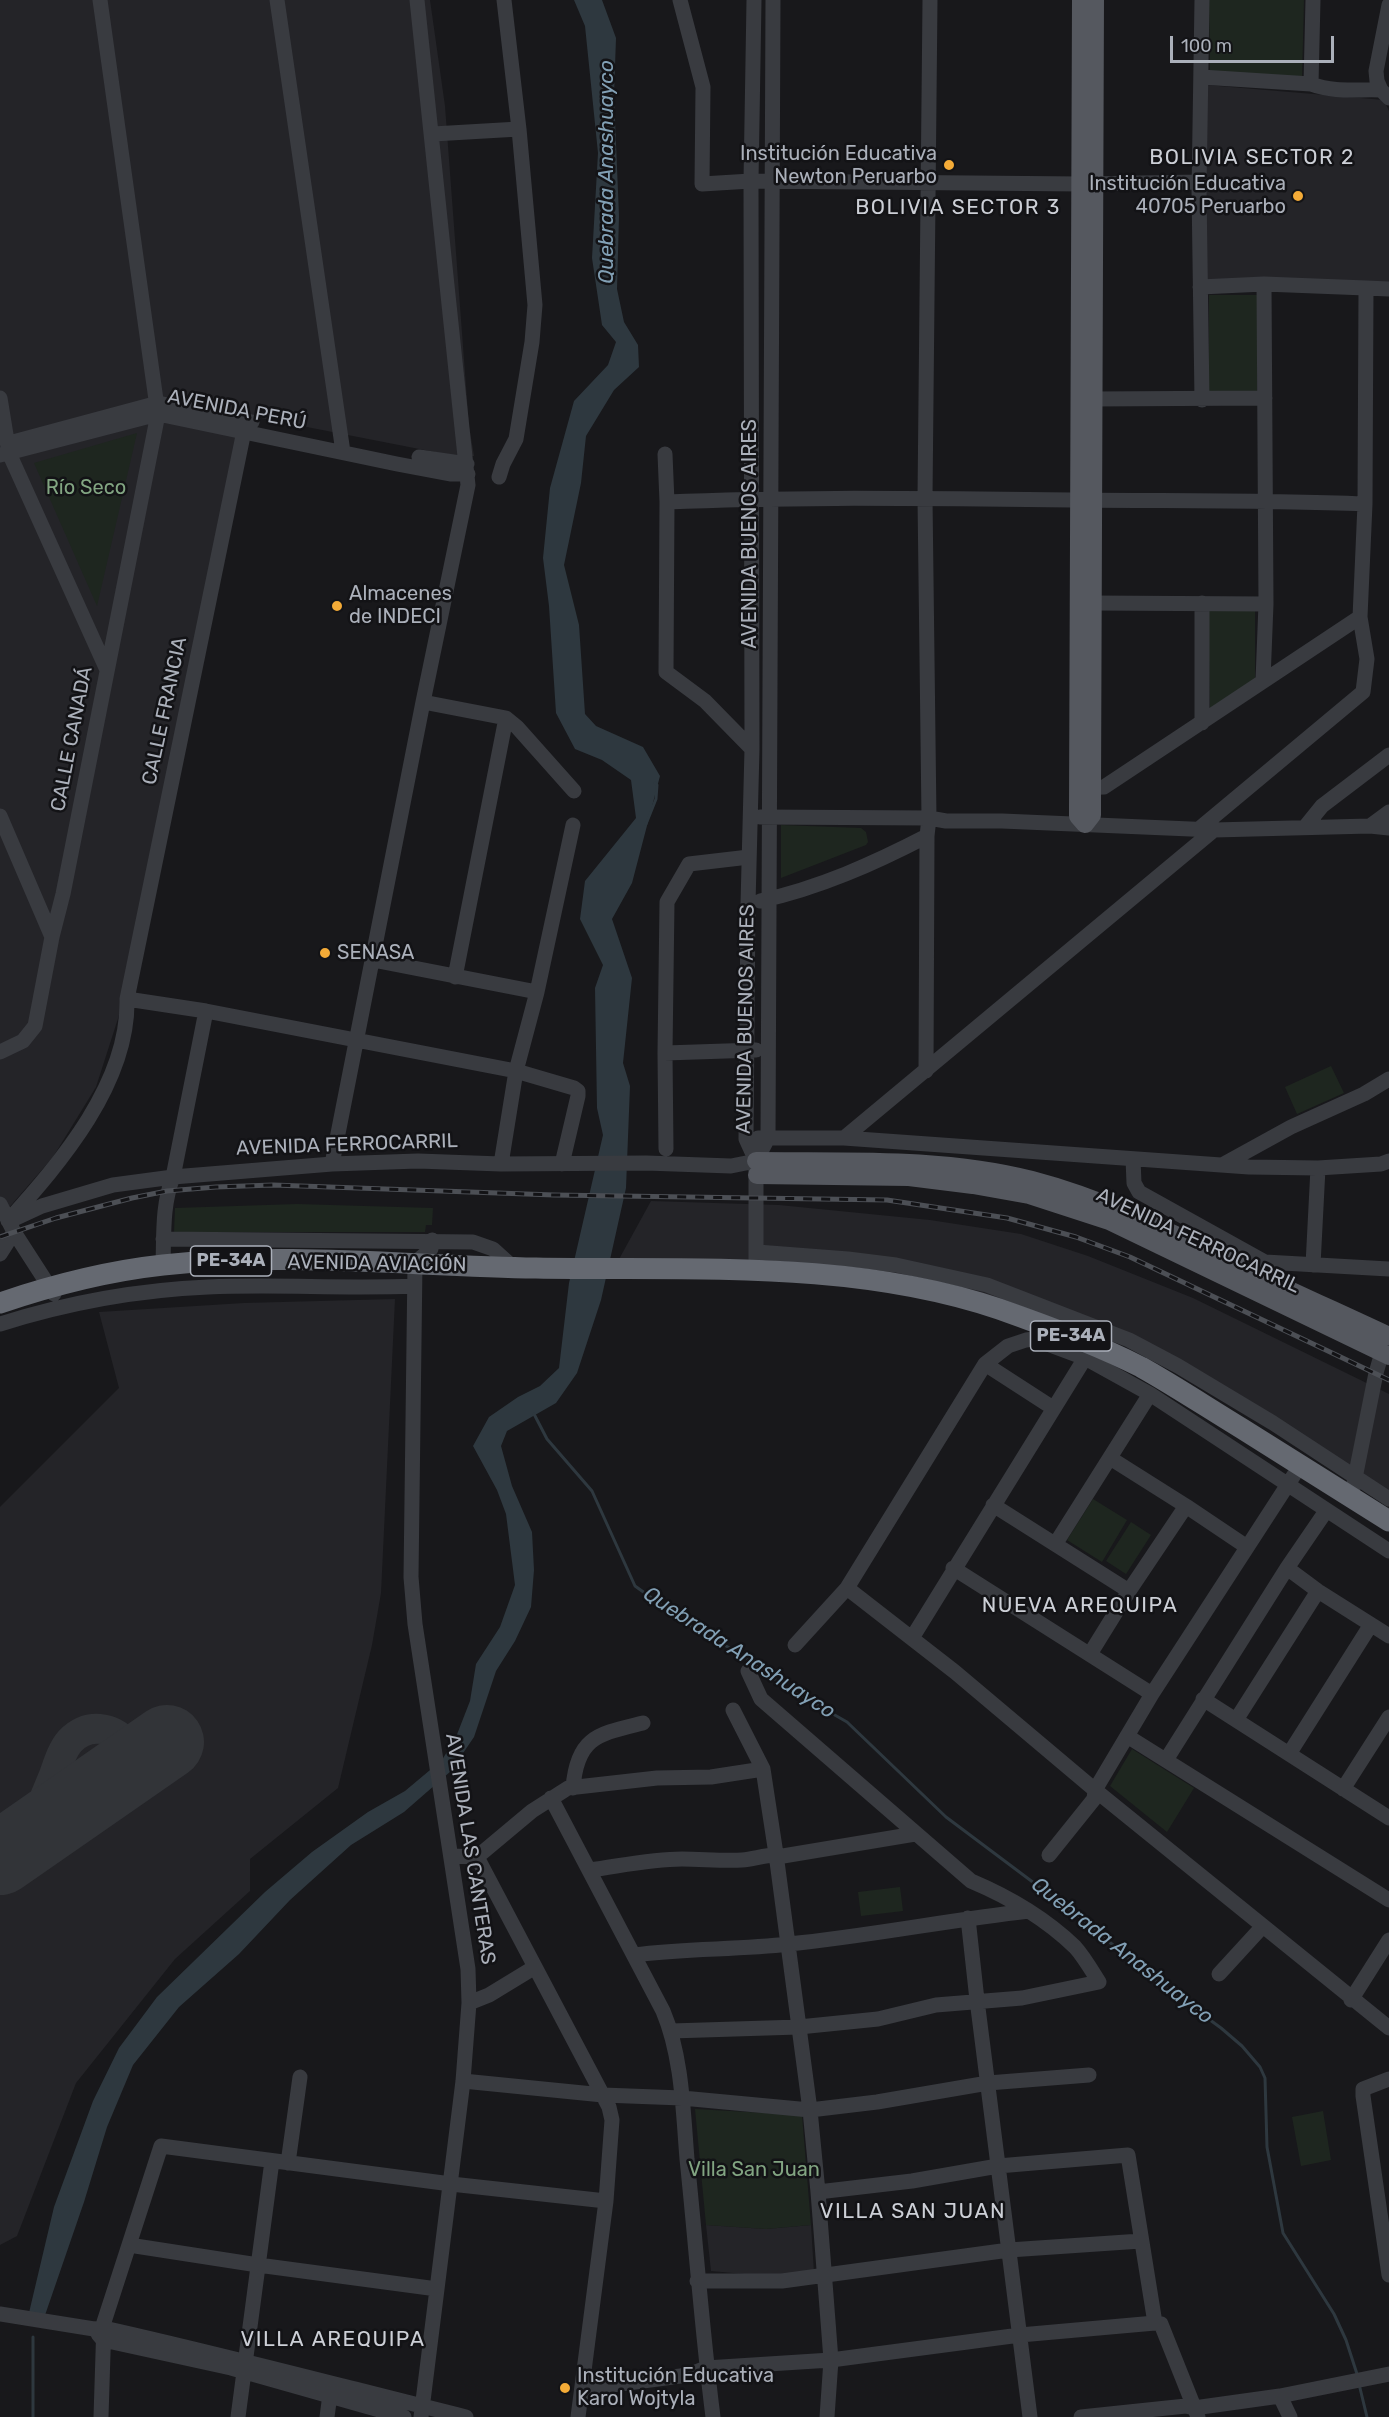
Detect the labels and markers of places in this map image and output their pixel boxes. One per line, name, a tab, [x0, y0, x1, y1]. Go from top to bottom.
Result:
place label: Institución Educativa Newton Peruarbo	[740, 142, 937, 189]
marker: Institución Educativa Newton Peruarbo	[942, 158, 956, 172]
place label: Institución Educativa 40705 Peruarbo	[1089, 172, 1286, 219]
marker: Institución Educativa 40705 Peruarbo	[1291, 189, 1305, 203]
place label: Almacenes de INDECI	[349, 582, 452, 629]
marker: Almacenes de INDECI	[330, 599, 344, 613]
place label: SENASA	[337, 941, 414, 965]
marker: SENASA	[318, 946, 332, 960]
place label: Institución Educativa Karol Wojtyla	[577, 2364, 774, 2411]
marker: Institución Educativa Karol Wojtyla	[558, 2381, 572, 2395]

